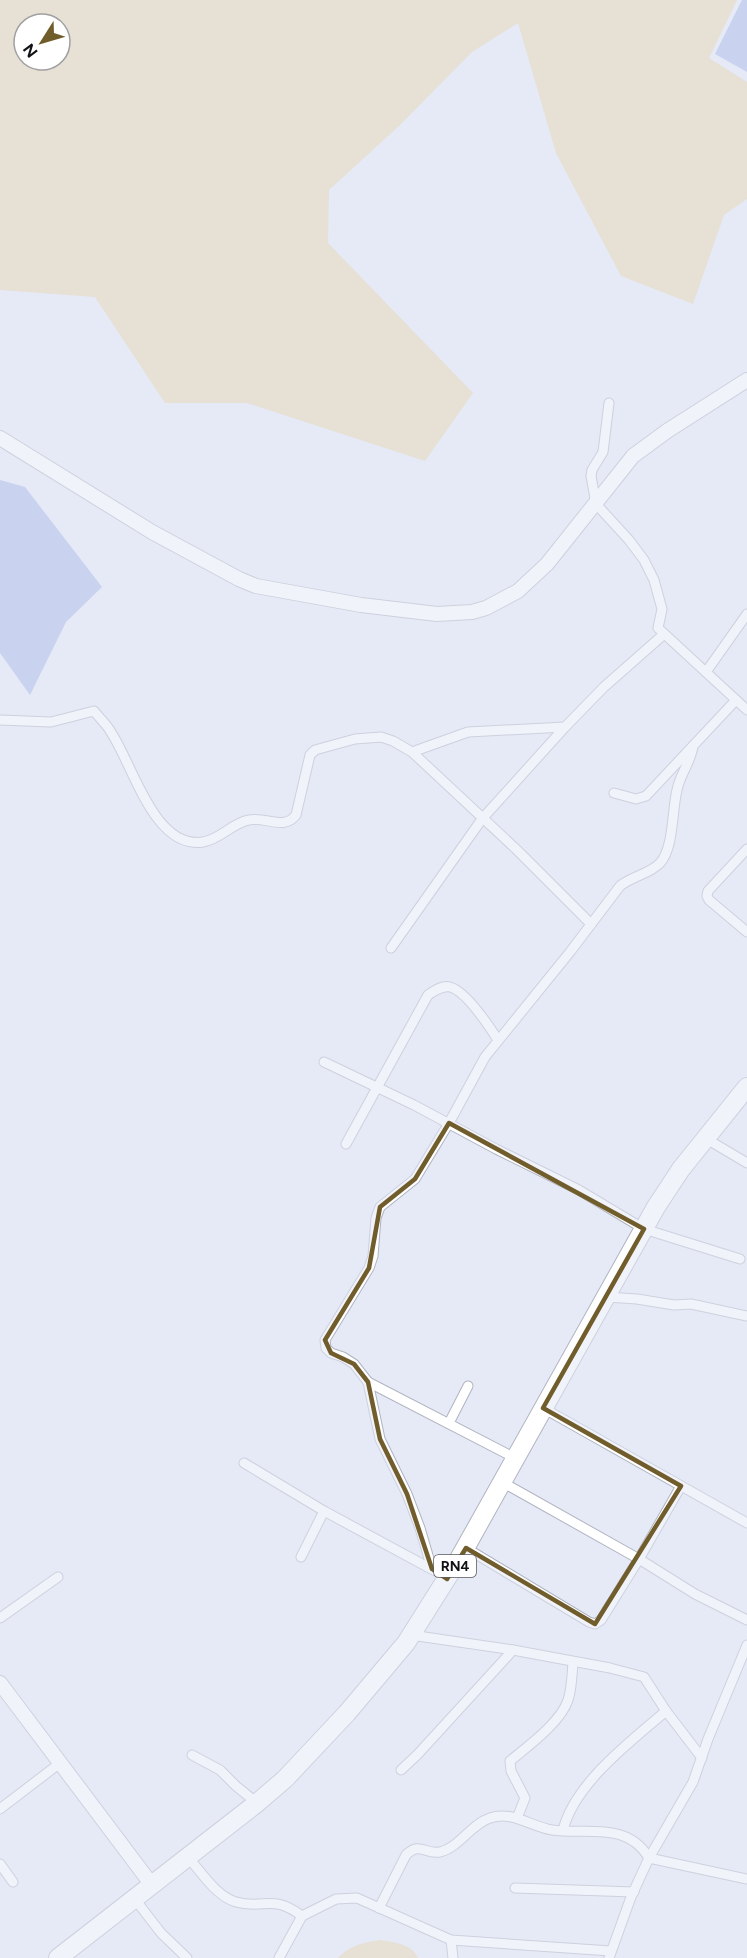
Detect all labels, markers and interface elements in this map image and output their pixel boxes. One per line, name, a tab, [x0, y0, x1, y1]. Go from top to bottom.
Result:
north arrow	[12, 12, 72, 72]
text: N	[19, 40, 42, 61]
road number: RN4	[434, 1555, 476, 1577]

